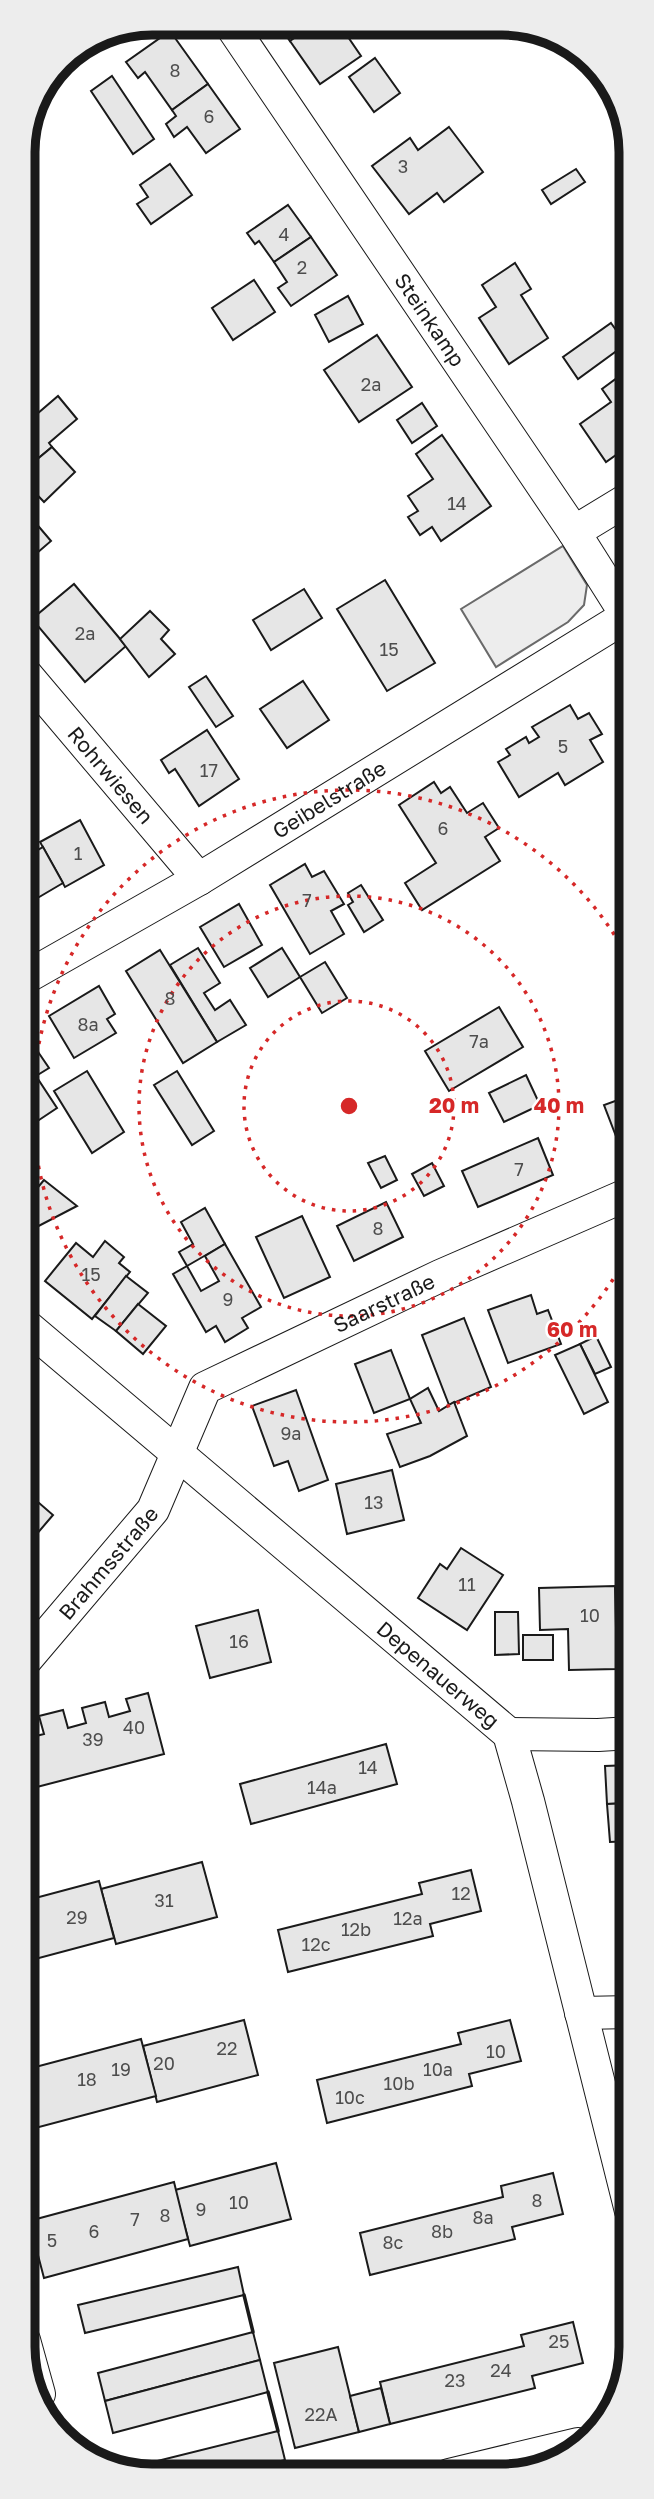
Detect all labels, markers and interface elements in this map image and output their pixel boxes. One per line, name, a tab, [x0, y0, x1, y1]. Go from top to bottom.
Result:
house number: 8	[170, 59, 180, 81]
house number: 6	[204, 105, 214, 127]
house number: 3	[398, 155, 408, 177]
house number: 4	[279, 223, 290, 245]
house number: 2	[297, 256, 307, 278]
street label: Steinkamp	[389, 268, 471, 371]
house number: 2a	[361, 373, 381, 395]
house number: 14	[447, 492, 467, 514]
house number: 2a	[75, 622, 95, 644]
house number: 15	[379, 638, 399, 660]
street label: Rohrwiesen	[62, 721, 159, 829]
house number: 5	[558, 735, 568, 757]
street label: Geibelstraße	[268, 754, 390, 844]
house number: 17	[200, 759, 218, 781]
house number: 6	[438, 817, 448, 839]
house number: 1	[74, 842, 83, 864]
house number: 7	[302, 889, 312, 911]
house number: 8	[165, 987, 175, 1009]
house number: 8a	[77, 1013, 99, 1035]
house number: 7a	[469, 1030, 489, 1052]
text: 20 m	[429, 1092, 479, 1118]
text: 40 m	[534, 1092, 584, 1118]
centre of rings	[337, 1094, 361, 1118]
house number: 7	[514, 1158, 524, 1180]
house number: 8	[373, 1217, 383, 1239]
house number: 15	[81, 1263, 101, 1285]
street label: Saarstraße	[329, 1268, 439, 1338]
house number: 9	[223, 1288, 233, 1310]
text: 60 m	[547, 1316, 597, 1342]
house number: 9a	[280, 1422, 302, 1444]
house number: 13	[364, 1491, 384, 1513]
street label: Brahmsstraße	[53, 1501, 163, 1625]
house number: 11	[458, 1573, 476, 1595]
house number: 10	[580, 1604, 600, 1626]
street label: Depenauerweg	[372, 1615, 505, 1733]
house number: 16	[229, 1630, 249, 1652]
house number: 40	[123, 1716, 145, 1738]
house number: 39	[82, 1728, 104, 1750]
house number: 14	[358, 1756, 378, 1778]
house number: 14a	[307, 1776, 337, 1798]
house number: 12	[451, 1882, 471, 1904]
house number: 31	[154, 1889, 174, 1911]
house number: 29	[66, 1906, 88, 1928]
house number: 12a	[393, 1907, 423, 1929]
house number: 12b	[341, 1918, 371, 1940]
house number: 12c	[302, 1933, 331, 1955]
house number: 22	[217, 2037, 237, 2059]
house number: 10	[486, 2040, 506, 2062]
house number: 20	[153, 2052, 175, 2074]
house number: 19	[111, 2058, 131, 2080]
house number: 10a	[423, 2058, 453, 2080]
house number: 18	[77, 2068, 97, 2090]
house number: 10b	[384, 2072, 414, 2094]
house number: 10c	[335, 2086, 365, 2108]
house number: 8	[532, 2189, 542, 2211]
house number: 10	[229, 2191, 249, 2213]
house number: 9	[196, 2198, 206, 2220]
house number: 8	[160, 2204, 170, 2226]
house number: 8a	[472, 2206, 494, 2228]
house number: 7	[130, 2208, 140, 2230]
house number: 6	[89, 2220, 99, 2242]
house number: 8b	[431, 2220, 453, 2242]
house number: 5	[47, 2229, 57, 2251]
house number: 8c	[383, 2231, 404, 2253]
house number: 25	[549, 2330, 569, 2352]
house number: 24	[490, 2359, 512, 2381]
house number: 23	[445, 2369, 465, 2391]
house number: 22A	[305, 2403, 337, 2425]

